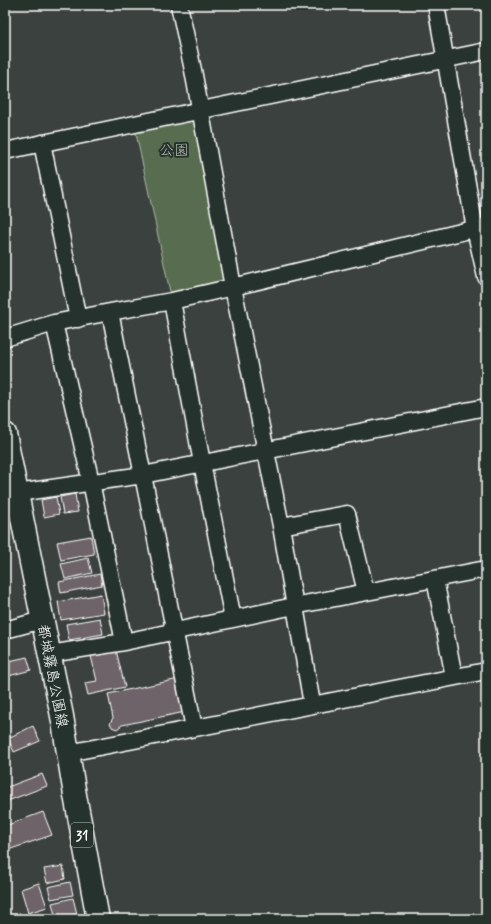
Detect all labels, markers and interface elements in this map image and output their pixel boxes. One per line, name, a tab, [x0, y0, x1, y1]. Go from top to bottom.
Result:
park label: 公園	[159, 141, 189, 161]
street label: 都城霧島公園線	[32, 623, 72, 730]
road number: 31	[71, 823, 93, 847]

